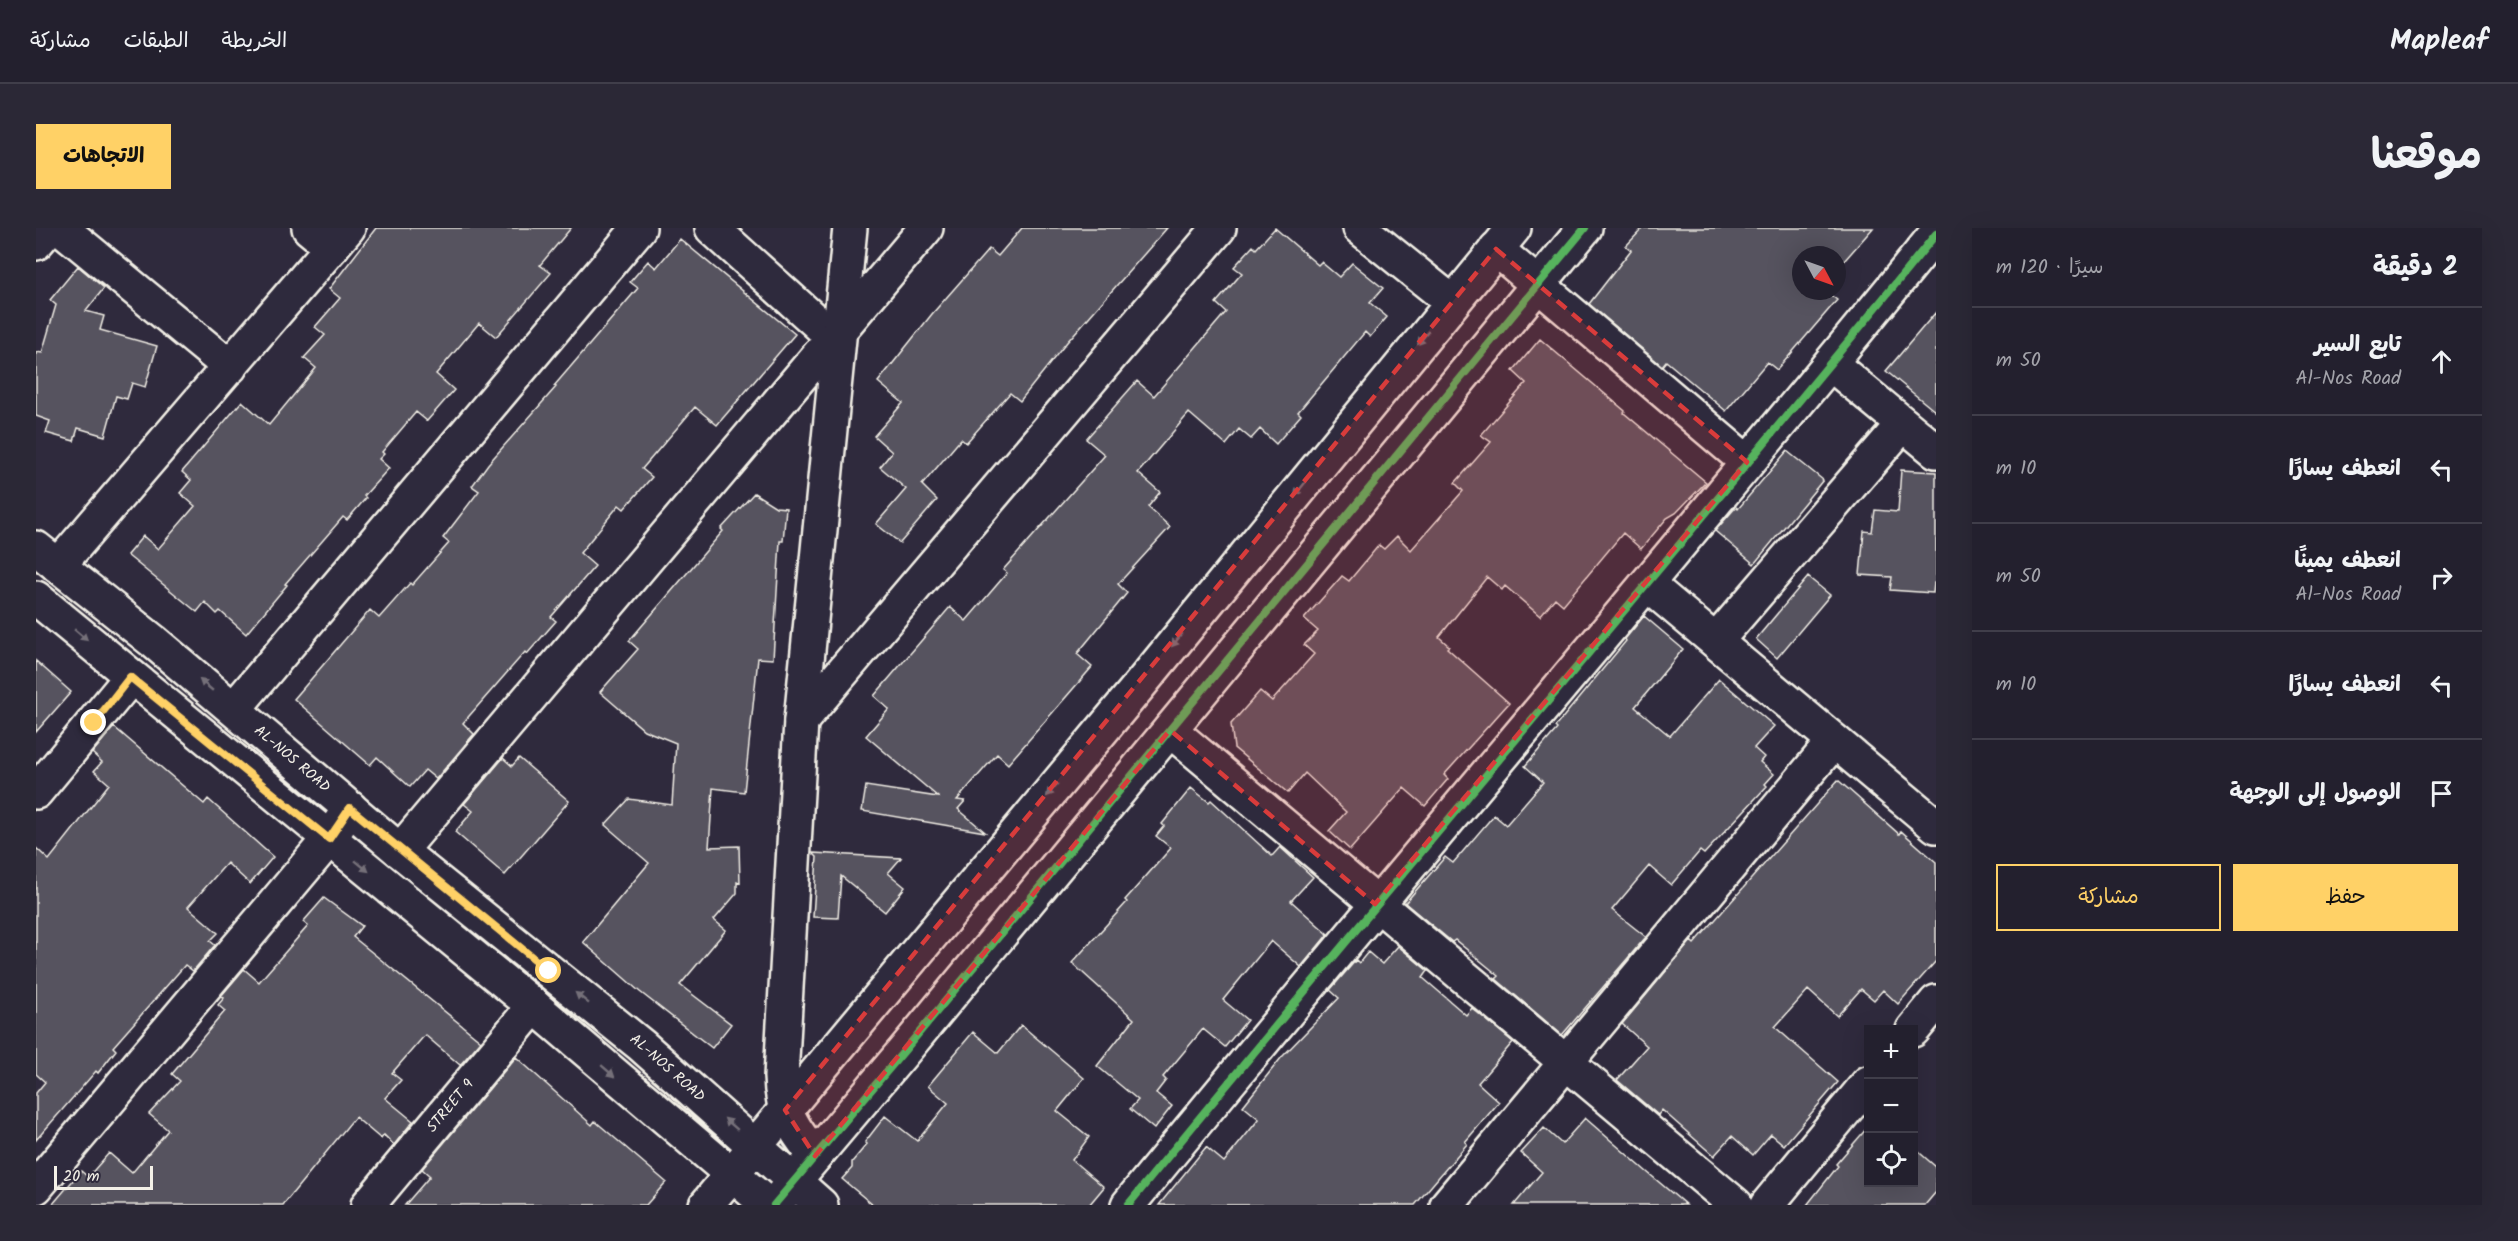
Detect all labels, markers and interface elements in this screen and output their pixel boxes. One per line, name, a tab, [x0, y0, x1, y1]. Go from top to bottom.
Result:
text: Mapleaf	[2390, 19, 2488, 64]
text: مشاركة	[30, 25, 91, 58]
text: الطبقات	[124, 25, 189, 58]
text: الخريطة	[222, 25, 287, 58]
text: موقعنا	[2371, 123, 2482, 190]
button: الاتجاهات	[36, 124, 171, 189]
north arrow	[1792, 246, 1846, 300]
text: 2 دقيقة	[2373, 247, 2458, 289]
text: سيرًا · 120 m	[1996, 252, 2103, 284]
text: تابع السير	[2314, 328, 2401, 363]
one-way arrow	[1417, 330, 1430, 346]
text: 50 m	[1996, 345, 2041, 377]
icon: ahead	[2425, 345, 2458, 378]
text: Al-Nos Road	[2296, 363, 2401, 395]
text: انعطف يسارًا	[2289, 452, 2401, 487]
text: 10 m	[1996, 453, 2036, 485]
icon: left	[2425, 453, 2458, 486]
one-way arrow	[1294, 481, 1307, 496]
text: انعطف يمينًا	[2294, 544, 2401, 579]
text: 50 m	[1996, 561, 2041, 593]
icon: right	[2425, 561, 2458, 594]
text: Al-Nos Road	[2296, 579, 2401, 611]
one-way arrow	[73, 629, 89, 642]
one-way arrow	[1170, 632, 1183, 648]
text: انعطف يسارًا	[2289, 668, 2401, 703]
text: 10 m	[1996, 669, 2036, 701]
icon: left	[2425, 669, 2458, 702]
one-way arrow	[198, 679, 214, 692]
route end	[80, 709, 106, 735]
street label: AL-NOS ROAD	[248, 720, 336, 799]
text: الوصول إلى الوجهة	[2229, 776, 2401, 811]
icon: arrive	[2425, 777, 2458, 810]
one-way arrow	[1046, 782, 1059, 798]
one-way arrow	[354, 859, 370, 872]
button: مشاركة	[1996, 864, 2221, 931]
button: حفظ	[2233, 864, 2458, 931]
route start	[535, 957, 561, 983]
one-way arrow	[574, 991, 590, 1004]
map controls	[1864, 1025, 1918, 1187]
button: +	[1864, 1025, 1918, 1079]
street label: AL-NOS ROAD	[624, 1028, 711, 1109]
one-way arrow	[600, 1064, 615, 1077]
street label: STREET 9	[421, 1073, 481, 1138]
button: −	[1864, 1079, 1918, 1133]
one-way arrow	[723, 1117, 738, 1131]
button: locate	[1864, 1133, 1918, 1187]
scale bar	[54, 1163, 153, 1190]
text: 20 m	[63, 1164, 99, 1189]

